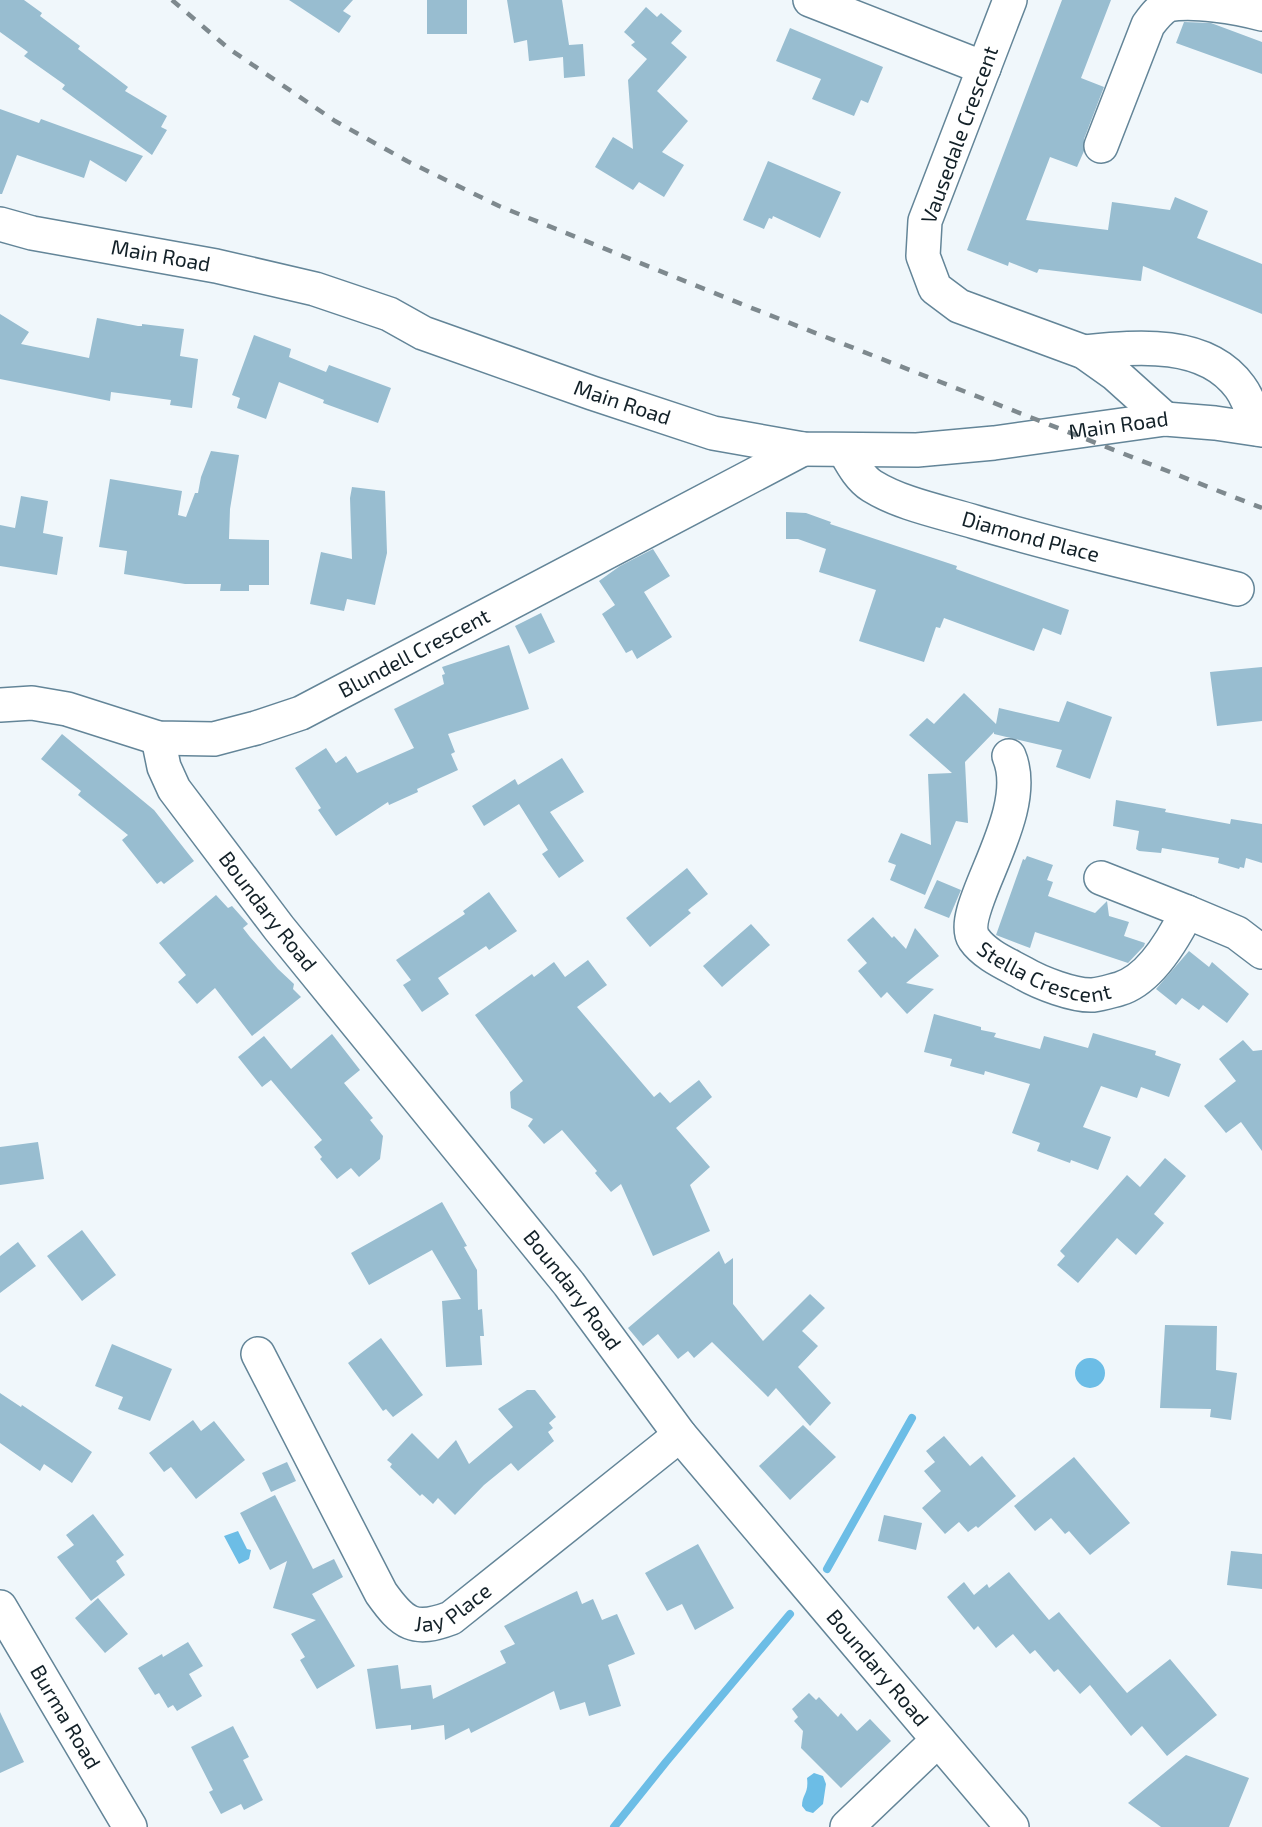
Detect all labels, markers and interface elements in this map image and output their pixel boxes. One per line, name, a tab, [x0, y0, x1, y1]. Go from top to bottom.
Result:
street label: Vausedale Crescent	[915, 42, 1002, 227]
street label: Main Road	[109, 233, 213, 276]
street label: Main Road	[571, 374, 674, 429]
street label: Main Road	[1067, 405, 1170, 443]
street label: Diamond Place	[959, 505, 1102, 566]
street label: Blundell Crescent	[334, 602, 493, 702]
street label: Boundary Road	[215, 846, 323, 976]
street label: Stella Crescent	[973, 935, 1114, 1006]
street label: Boundary Road	[519, 1224, 627, 1354]
street label: Jay Place	[413, 1577, 496, 1636]
street label: Boundary Road	[822, 1604, 935, 1730]
street label: Burma Road	[26, 1660, 107, 1773]

